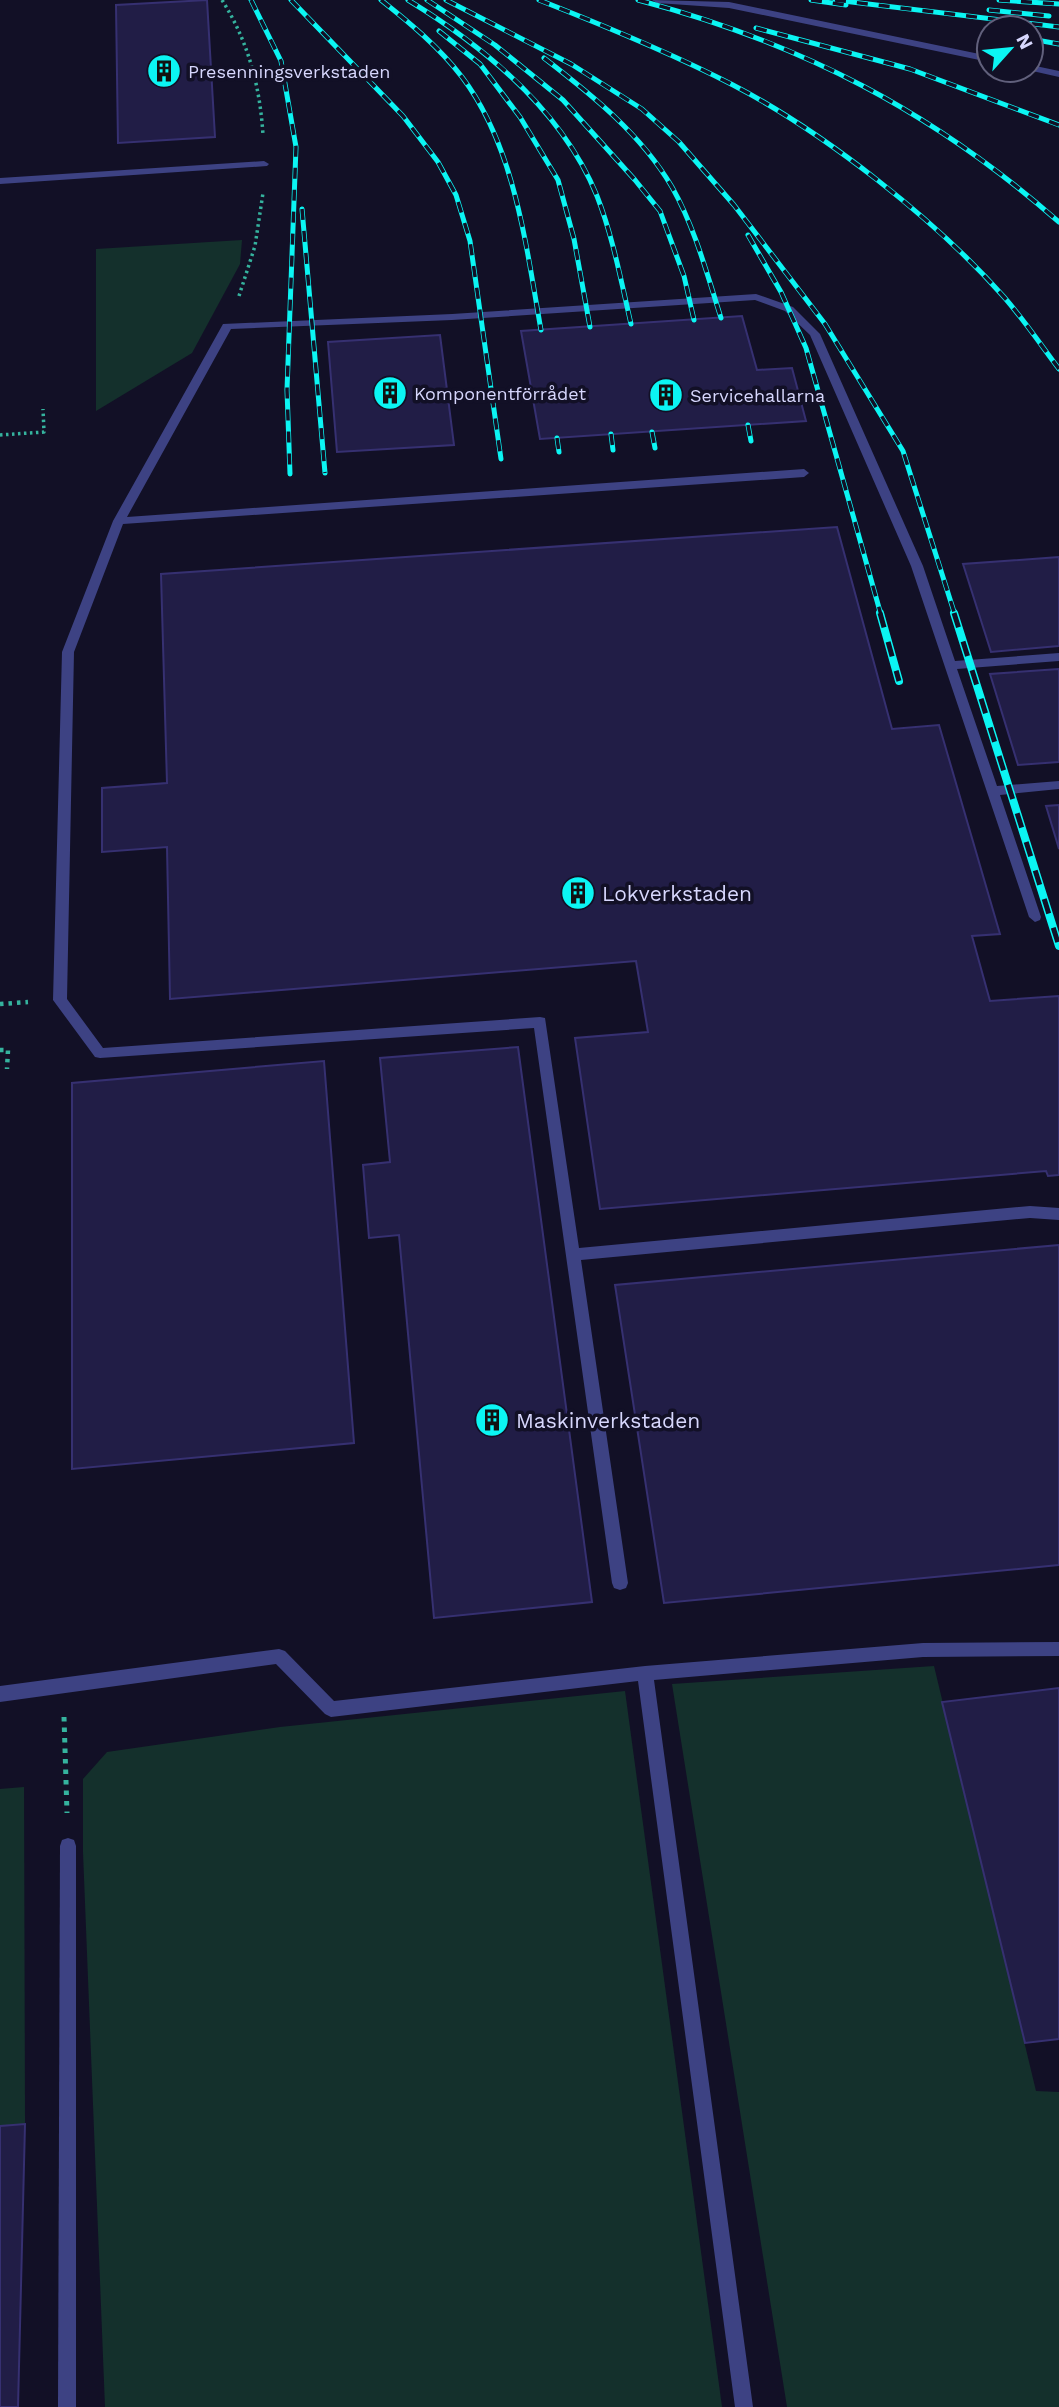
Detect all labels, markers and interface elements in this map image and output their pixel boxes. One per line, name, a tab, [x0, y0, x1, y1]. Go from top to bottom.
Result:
north arrow	[975, 14, 1045, 84]
text: N	[1011, 30, 1038, 53]
building icon: Presenningsverkstaden	[145, 52, 183, 90]
place label: Presenningsverkstaden	[188, 61, 390, 82]
building icon: Komponentförrådet	[371, 374, 409, 412]
building icon: Servicehallarna	[647, 376, 685, 414]
place label: Komponentförrådet	[414, 383, 586, 404]
place label: Servicehallarna	[690, 385, 825, 406]
building icon: Lokverkstaden	[559, 874, 597, 912]
place label: Lokverkstaden	[602, 881, 752, 906]
building icon: Maskinverkstaden	[473, 1401, 511, 1439]
place label: Maskinverkstaden	[516, 1408, 700, 1433]

